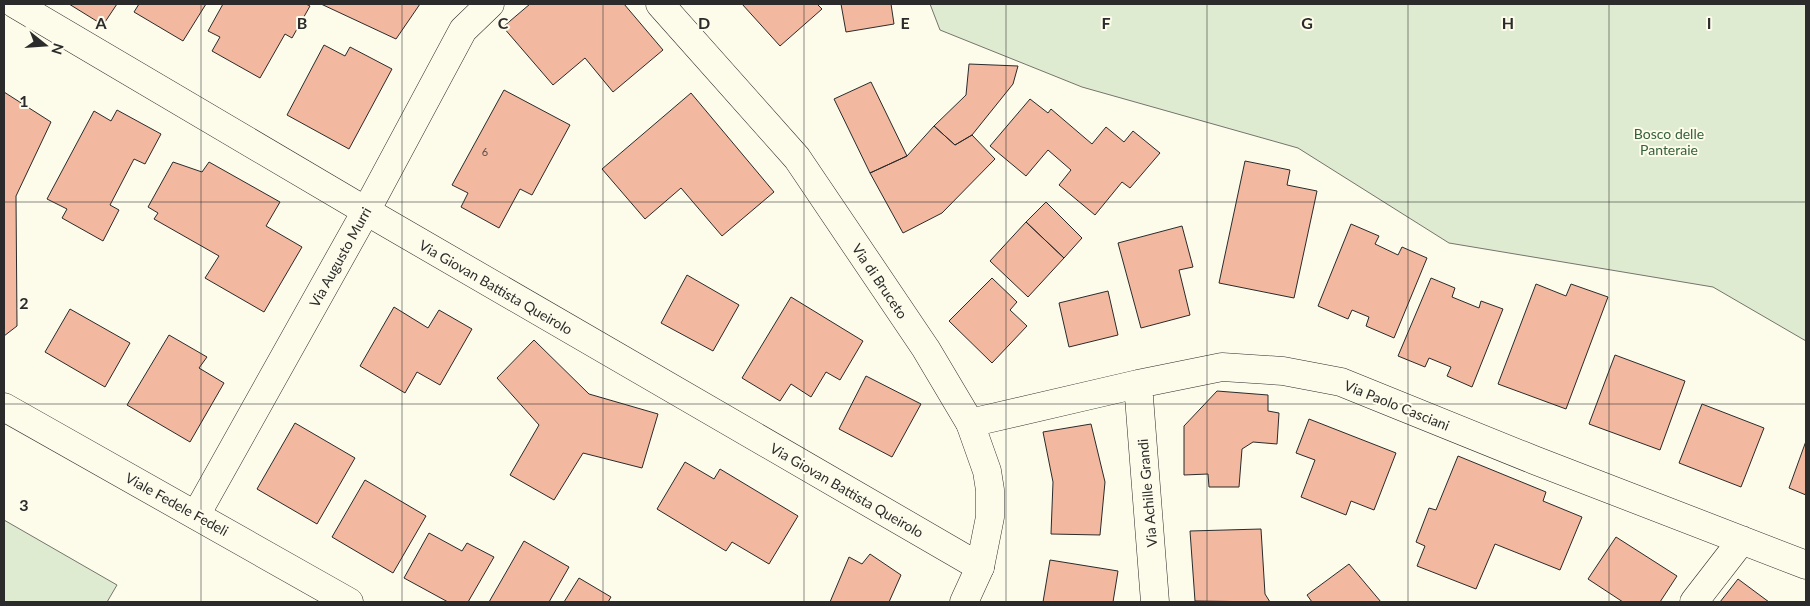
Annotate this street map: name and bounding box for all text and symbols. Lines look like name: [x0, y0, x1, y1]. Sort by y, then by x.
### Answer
text: A: [94, 13, 107, 32]
text: B: [297, 13, 307, 32]
text: C: [498, 13, 509, 32]
text: D: [698, 13, 710, 32]
text: E: [900, 13, 910, 32]
text: F: [1101, 13, 1111, 32]
text: G: [1301, 13, 1313, 32]
text: H: [1502, 13, 1514, 32]
text: I: [1707, 13, 1711, 32]
north arrow: [20, 20, 70, 70]
text: N: [48, 41, 68, 57]
text: 1: [19, 91, 29, 110]
park label: Bosco delle Panteraie: [1634, 125, 1704, 158]
house number: 6: [482, 145, 488, 158]
street label: Via Augusto Murri: [305, 204, 375, 310]
street label: Via Giovan Battista Queirolo: [416, 236, 576, 338]
street label: Via di Bruceto: [849, 240, 911, 322]
text: 2: [19, 293, 29, 312]
street label: Via Paolo Casciani: [1342, 376, 1452, 434]
street label: Via Achille Grandi: [1134, 438, 1160, 548]
street label: Via Giovan Battista Queirolo: [767, 439, 927, 541]
street label: Viale Fedele Fedeli: [123, 469, 231, 539]
text: 3: [19, 495, 29, 514]

